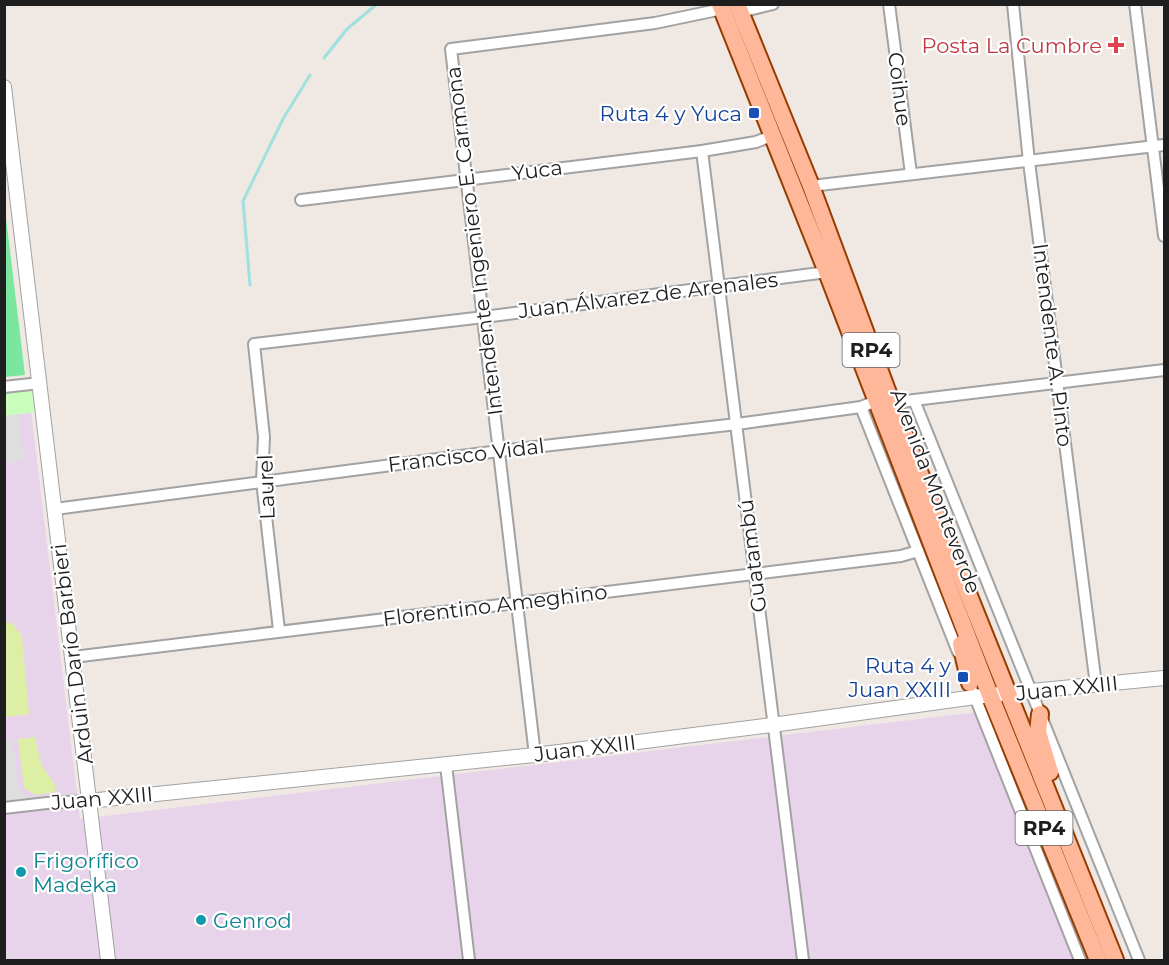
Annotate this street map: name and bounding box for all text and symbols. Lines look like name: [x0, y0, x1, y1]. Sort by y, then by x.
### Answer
place label: Posta La Cumbre: [922, 33, 1102, 58]
marker: Posta La Cumbre: [1107, 36, 1125, 54]
street label: Coihue: [883, 51, 917, 127]
street label: Intendente Ingeniero E. Carmona: [440, 65, 508, 417]
place label: Ruta 4 y Yuca: [600, 101, 742, 126]
marker: Ruta 4 y Yuca: [747, 106, 761, 120]
street label: Yuca: [510, 154, 564, 186]
street label: Intendente A. Pinto: [1028, 242, 1078, 448]
street label: Juan Álvarez de Arenales: [516, 267, 779, 323]
road number: RP4: [842, 333, 900, 367]
street label: Avenida Monteverde: [885, 385, 987, 597]
street label: Francisco Vidal: [386, 433, 546, 477]
street label: Laurel: [252, 454, 280, 520]
street label: Guatambú: [733, 498, 771, 614]
street label: Arduin Darío Barbieri: [46, 542, 98, 766]
street label: Florentino Ameghino: [381, 579, 609, 631]
place label: Ruta 4 y Juan XXIII: [848, 653, 952, 702]
marker: Ruta 4 y Juan XXIII: [956, 670, 970, 684]
street label: Juan XXIII: [1014, 670, 1119, 706]
street label: Juan XXIII: [532, 729, 637, 767]
street label: Juan XXIII: [49, 781, 154, 815]
road number: RP4: [1016, 811, 1072, 845]
place label: Frigorífico Madeka: [33, 848, 139, 897]
marker: Frigorífico Madeka: [14, 865, 28, 879]
place label: Genrod: [213, 908, 292, 933]
marker: Genrod: [194, 913, 208, 927]

